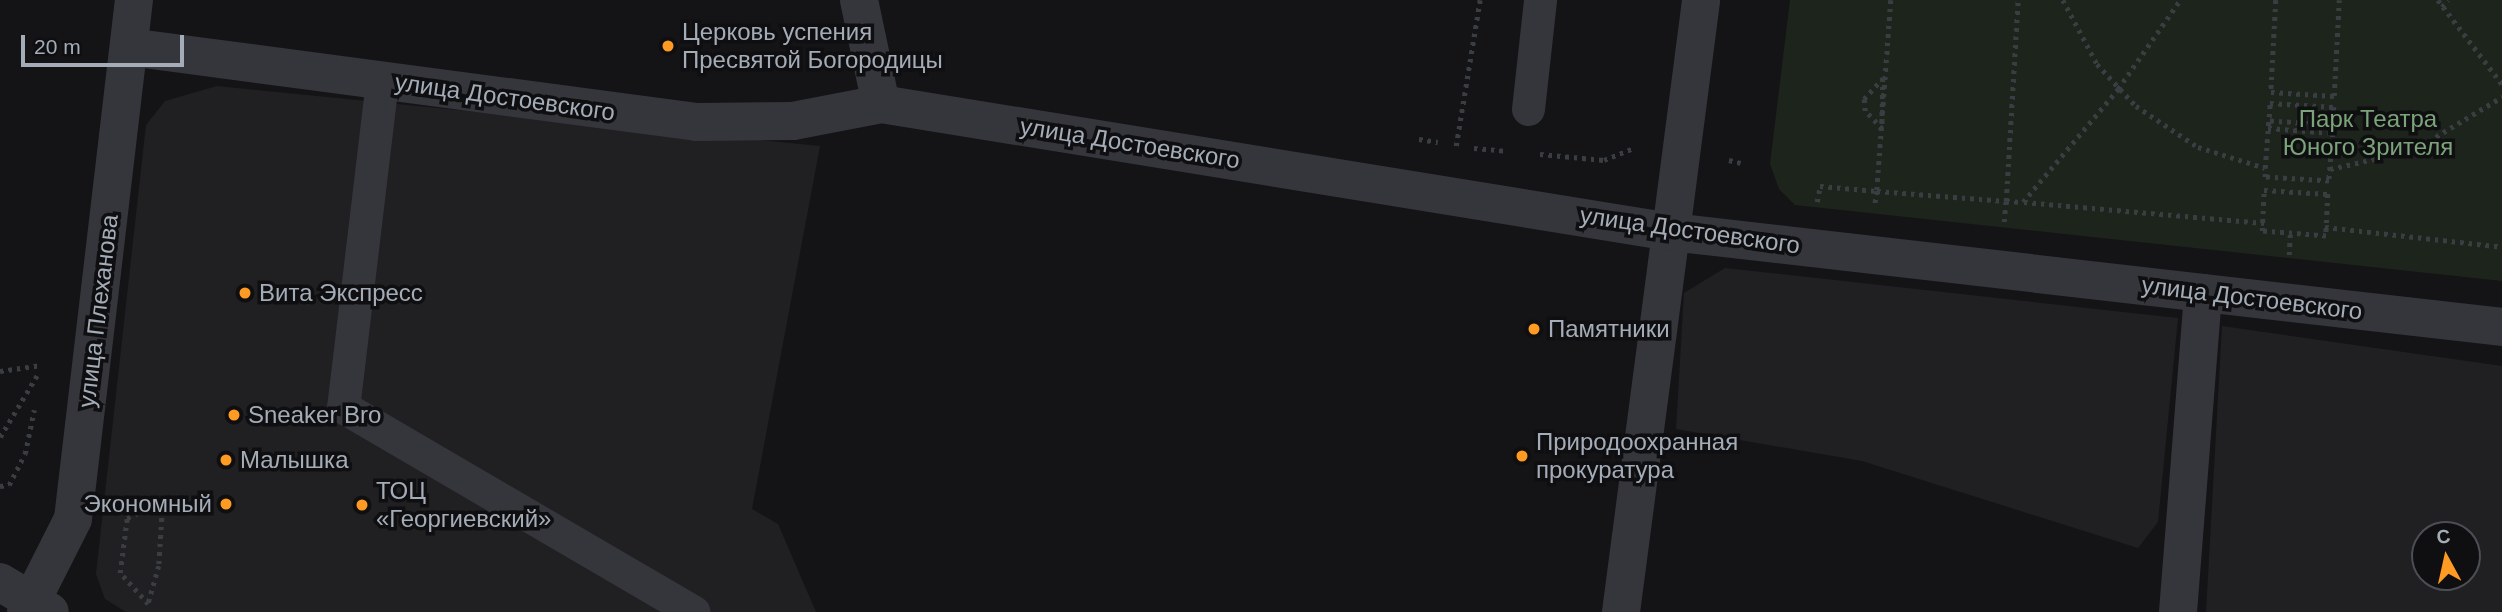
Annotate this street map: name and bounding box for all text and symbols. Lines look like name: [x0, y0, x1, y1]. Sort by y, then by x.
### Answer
place label: Церковь успения Пресвятой Богородицы: [682, 18, 943, 74]
scale bar: [24, 21, 187, 65]
text: 20 m: [34, 35, 81, 58]
marker: Церковь успения Пресвятой Богородицы: [660, 38, 676, 54]
street label: улица Достоевского: [393, 67, 617, 127]
park label: Парк Театра Юного Зрителя: [2283, 105, 2453, 161]
street label: улица Достоевского: [1018, 111, 1242, 175]
street label: улица Достоевского: [1578, 200, 1802, 260]
street label: улица Плеханова: [72, 213, 124, 409]
street label: улица Достоевского: [2140, 270, 2364, 326]
place label: Вита Экспресс: [259, 279, 423, 307]
marker: Вита Экспресс: [237, 285, 253, 301]
place label: Памятники: [1548, 315, 1670, 343]
marker: Памятники: [1526, 321, 1542, 337]
place label: Sneaker Bro: [248, 401, 381, 429]
marker: Sneaker Bro: [226, 407, 242, 423]
place label: Природоохранная прокуратура: [1536, 428, 1738, 484]
place label: Малышка: [240, 446, 348, 474]
marker: Природоохранная прокуратура: [1514, 448, 1530, 464]
marker: Малышка: [218, 452, 234, 468]
place label: ТОЦ «Георгиевский»: [376, 477, 551, 533]
place label: Экономный: [84, 490, 212, 518]
marker: Экономный: [218, 496, 234, 512]
marker: ТОЦ «Георгиевский»: [354, 497, 370, 513]
north arrow: [2411, 521, 2481, 591]
text: С: [2435, 525, 2452, 548]

